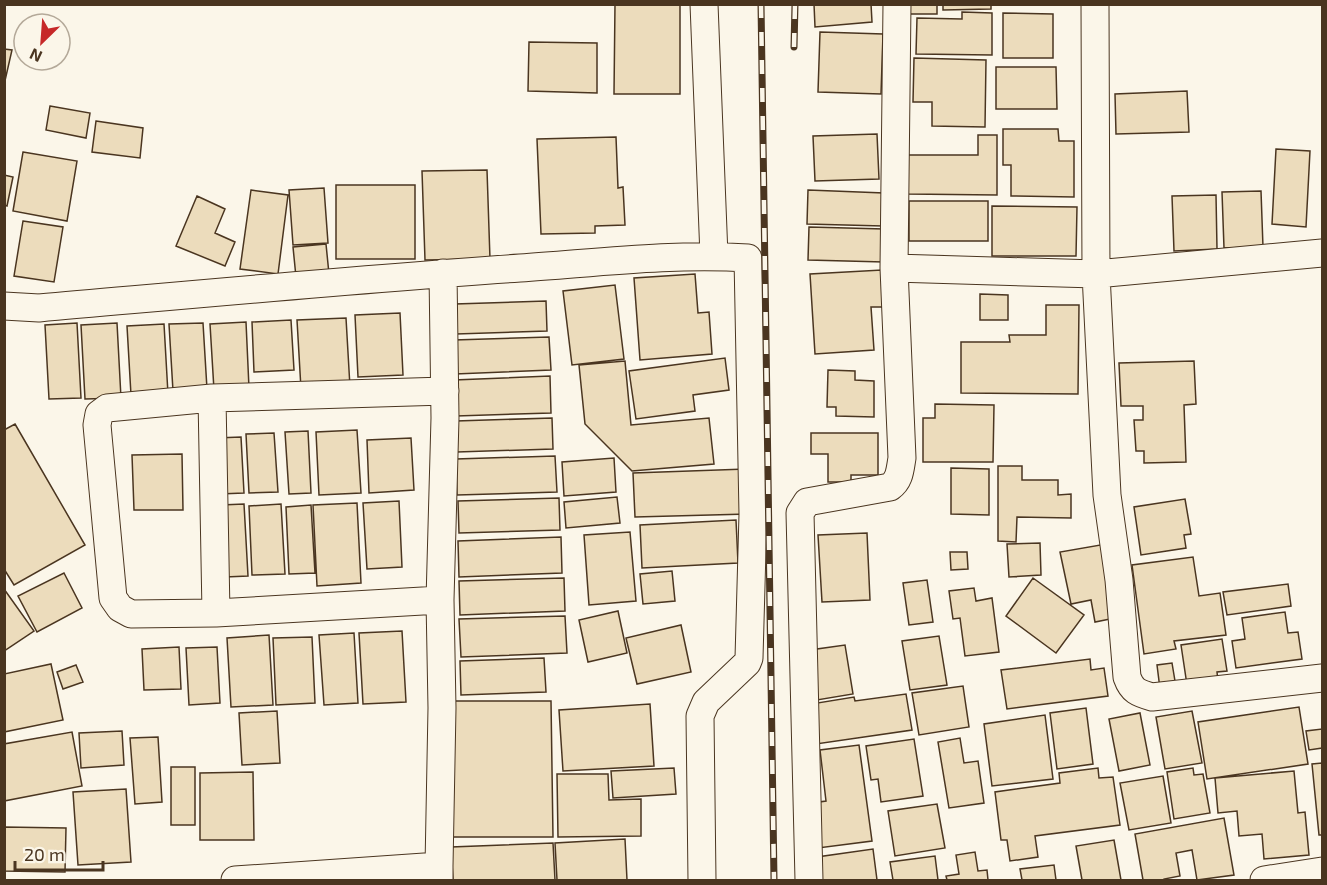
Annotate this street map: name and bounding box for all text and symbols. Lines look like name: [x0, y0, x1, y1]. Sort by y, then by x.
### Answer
north arrow: [12, 12, 72, 72]
text: N: [26, 45, 45, 67]
scale bar: [15, 834, 104, 872]
text: 20 m: [24, 843, 65, 865]

